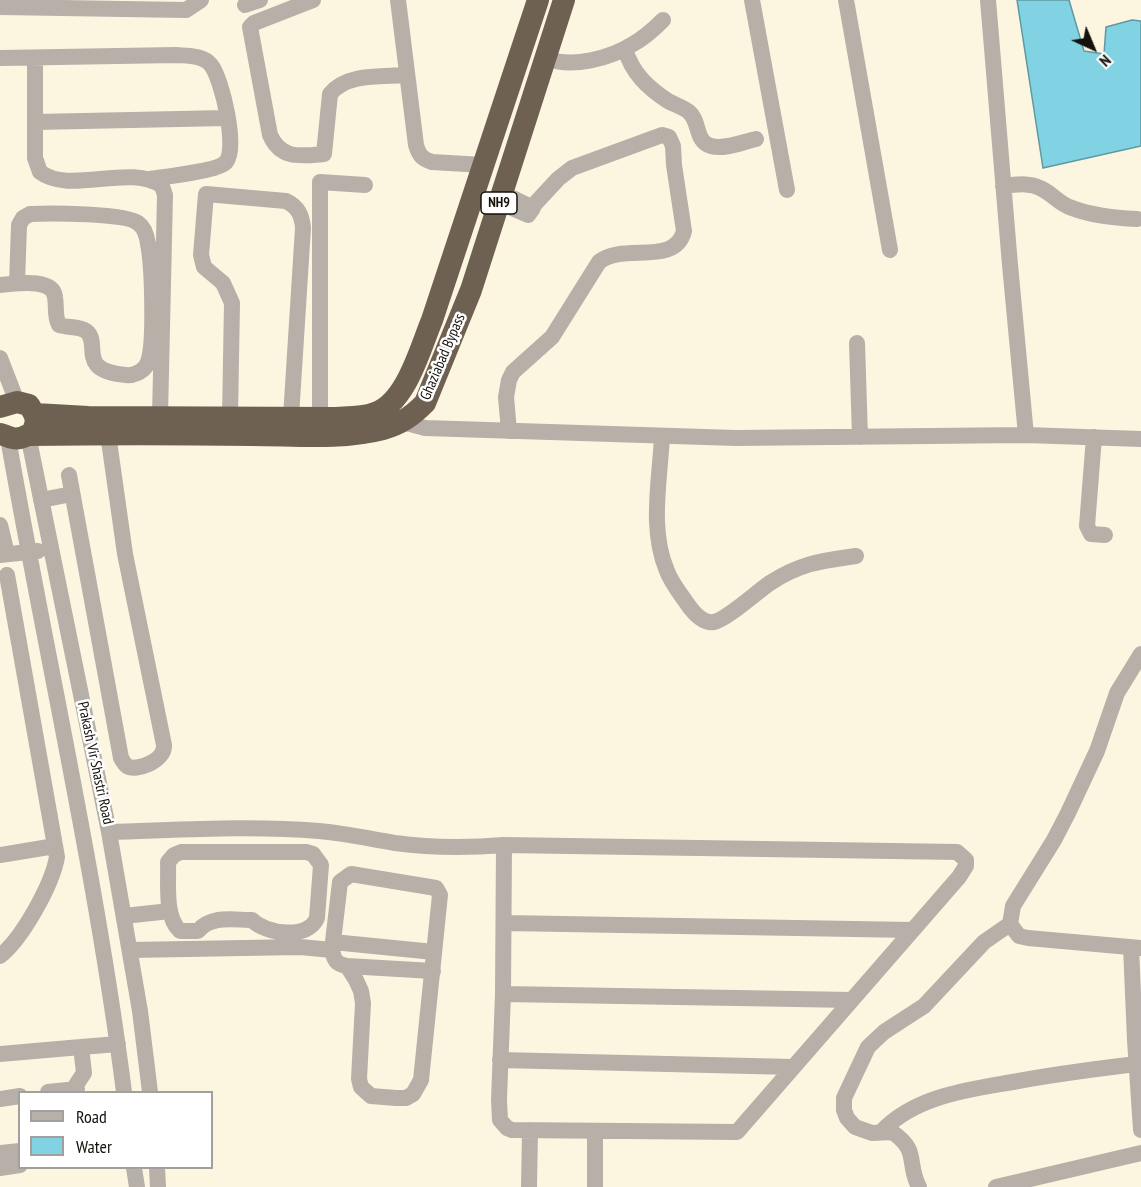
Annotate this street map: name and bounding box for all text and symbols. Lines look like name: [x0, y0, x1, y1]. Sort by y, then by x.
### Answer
north arrow: [1063, 18, 1123, 78]
text: N: [1095, 51, 1116, 71]
road number: NH9: [481, 192, 517, 214]
street label: Ghaziabad Bypass: [417, 311, 469, 403]
street label: Prakash Vir Shastri Road: [73, 700, 117, 826]
legend: [18, 1091, 213, 1169]
text: Road: [76, 1105, 107, 1128]
text: Water: [76, 1135, 112, 1158]

